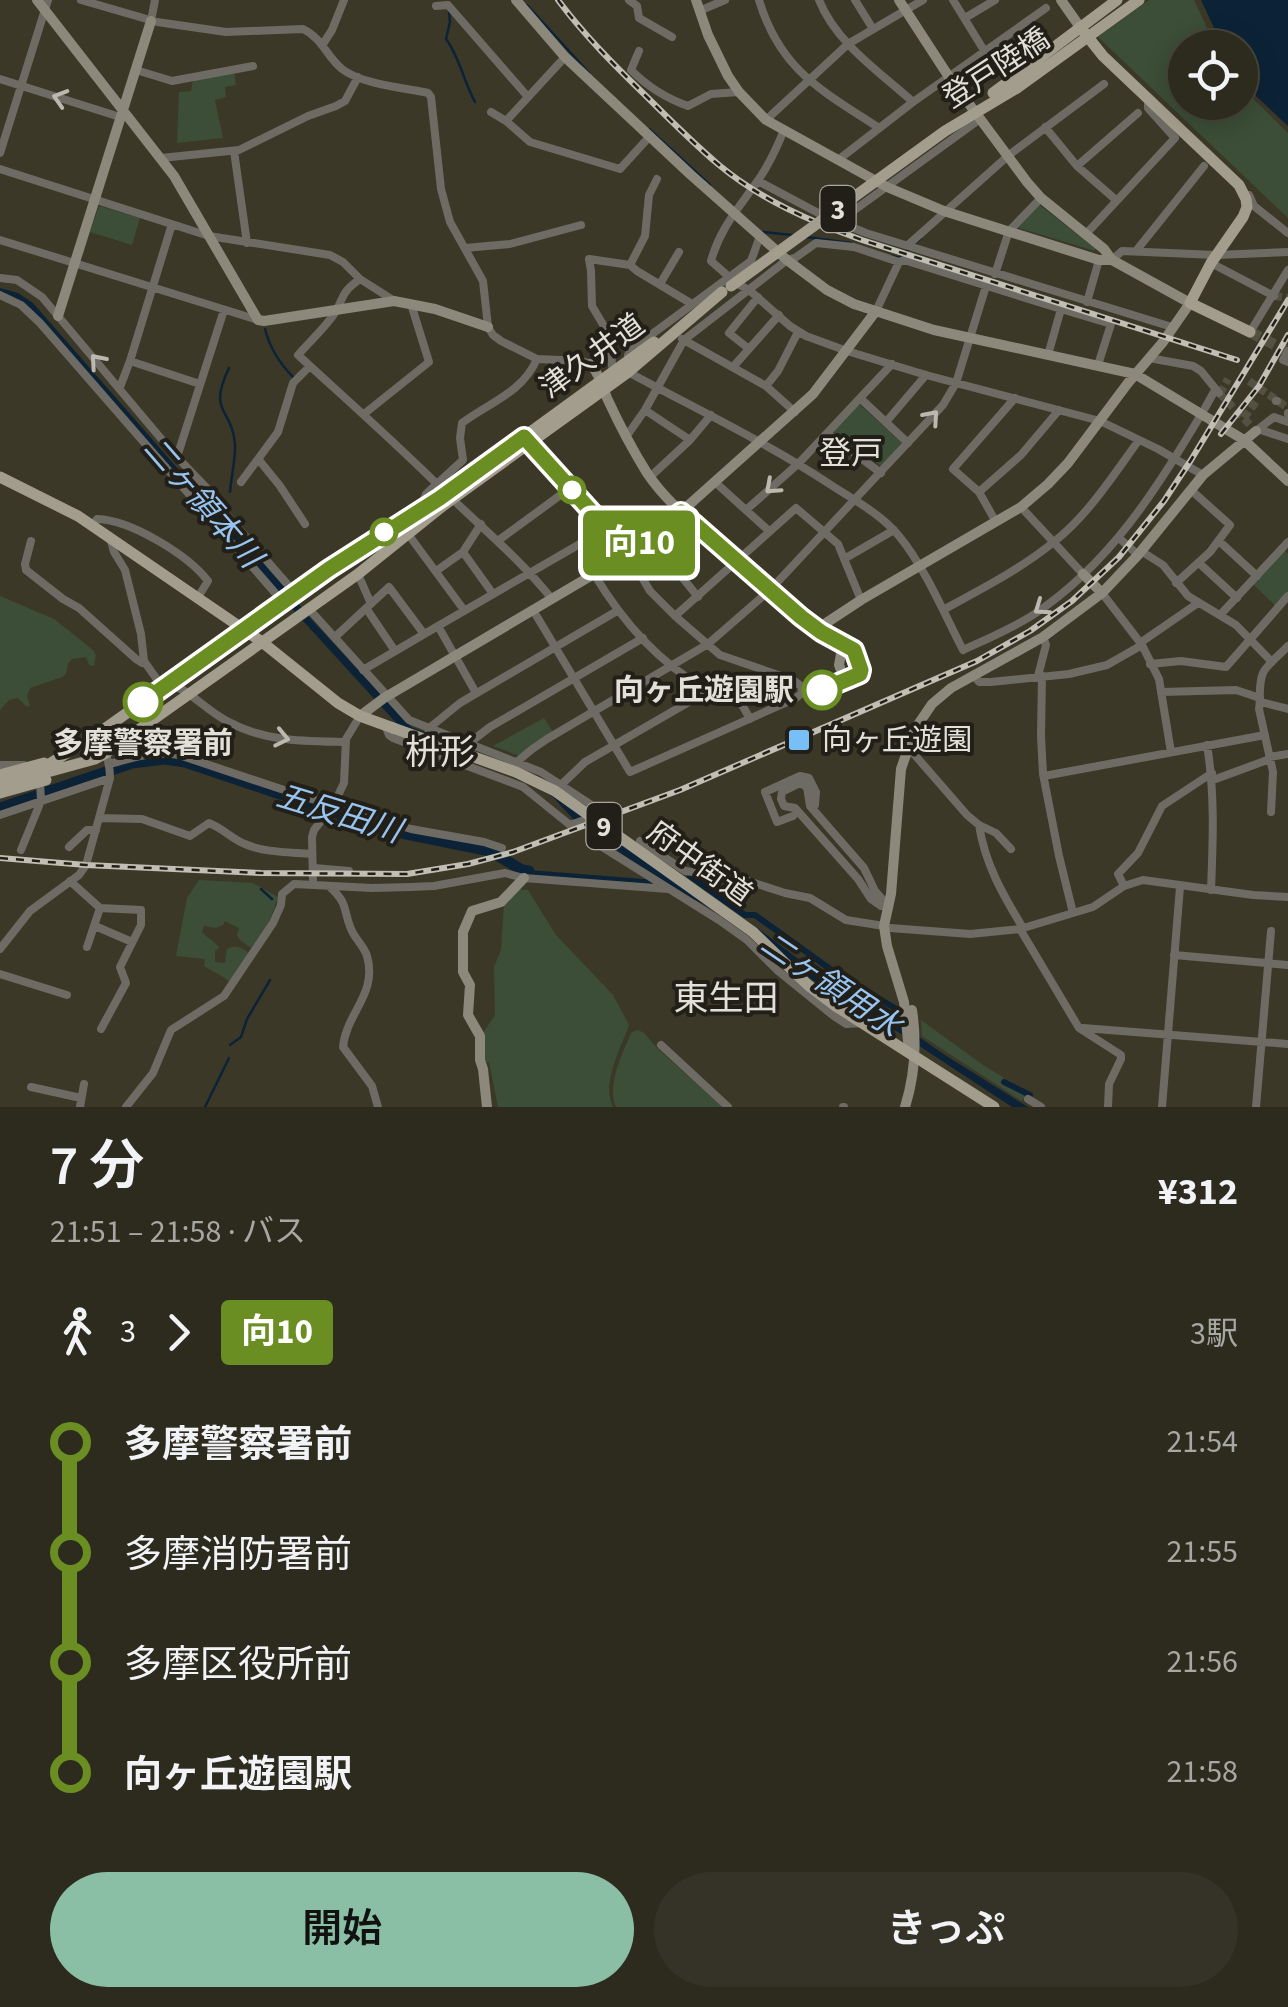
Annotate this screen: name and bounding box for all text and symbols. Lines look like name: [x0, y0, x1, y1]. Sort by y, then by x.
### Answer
street label: 登戸陸橋: [934, 18, 1058, 119]
map controls: [1168, 30, 1258, 120]
button: locate: [1168, 30, 1258, 120]
one-way arrow: [52, 89, 69, 110]
road number: 3: [820, 186, 856, 232]
street label: 津久井道: [531, 304, 653, 409]
one-way arrow: [90, 354, 108, 373]
one-way arrow: [920, 411, 938, 429]
water label: 二ヶ領本川: [132, 427, 274, 580]
district label: 登戸: [819, 431, 883, 477]
one-way arrow: [765, 475, 784, 493]
unlabelled marker: [559, 477, 585, 503]
line badge: 向10: [582, 510, 696, 576]
text: 向10: [603, 518, 675, 568]
unlabelled marker: [371, 519, 397, 545]
one-way arrow: [1033, 596, 1052, 614]
place label: 向ヶ丘遊園駅: [614, 669, 794, 712]
marker: 向ヶ丘遊園駅: [803, 671, 841, 709]
marker: 多摩警察署前: [124, 683, 162, 721]
place label: 向ヶ丘遊園: [822, 719, 972, 762]
place label: 多摩警察署前: [53, 722, 233, 765]
one-way arrow: [273, 727, 290, 748]
marker: 向ヶ丘遊園: [786, 727, 812, 753]
district label: 枡形: [405, 728, 475, 778]
water label: 五反田川: [271, 773, 409, 856]
road number: 9: [586, 803, 622, 849]
street label: 府中街道: [639, 811, 761, 916]
water label: 二ヶ領用水: [751, 921, 912, 1050]
district label: 東生田: [673, 974, 779, 1024]
text: 7 分: [50, 1128, 144, 1206]
text: ¥312: [1158, 1165, 1238, 1219]
text: 21:51 – 21:58 · バス: [50, 1209, 306, 1255]
icon: walk: [50, 1305, 105, 1360]
icon: forward: [151, 1305, 206, 1360]
text: 向10: [241, 1307, 313, 1357]
text: 3: [120, 1309, 136, 1355]
text: 3駅: [1190, 1311, 1238, 1357]
text: 多摩警察署前: [124, 1418, 352, 1472]
text: 21:54: [1166, 1419, 1238, 1465]
text: 多摩消防署前: [124, 1528, 352, 1582]
text: 21:55: [1166, 1529, 1238, 1575]
text: 多摩区役所前: [124, 1638, 352, 1692]
text: 21:56: [1166, 1639, 1238, 1685]
text: 向ヶ丘遊園駅: [124, 1748, 352, 1802]
text: 21:58: [1166, 1749, 1238, 1795]
button: 開始: [50, 1872, 634, 1987]
button: きっぷ: [654, 1872, 1238, 1987]

